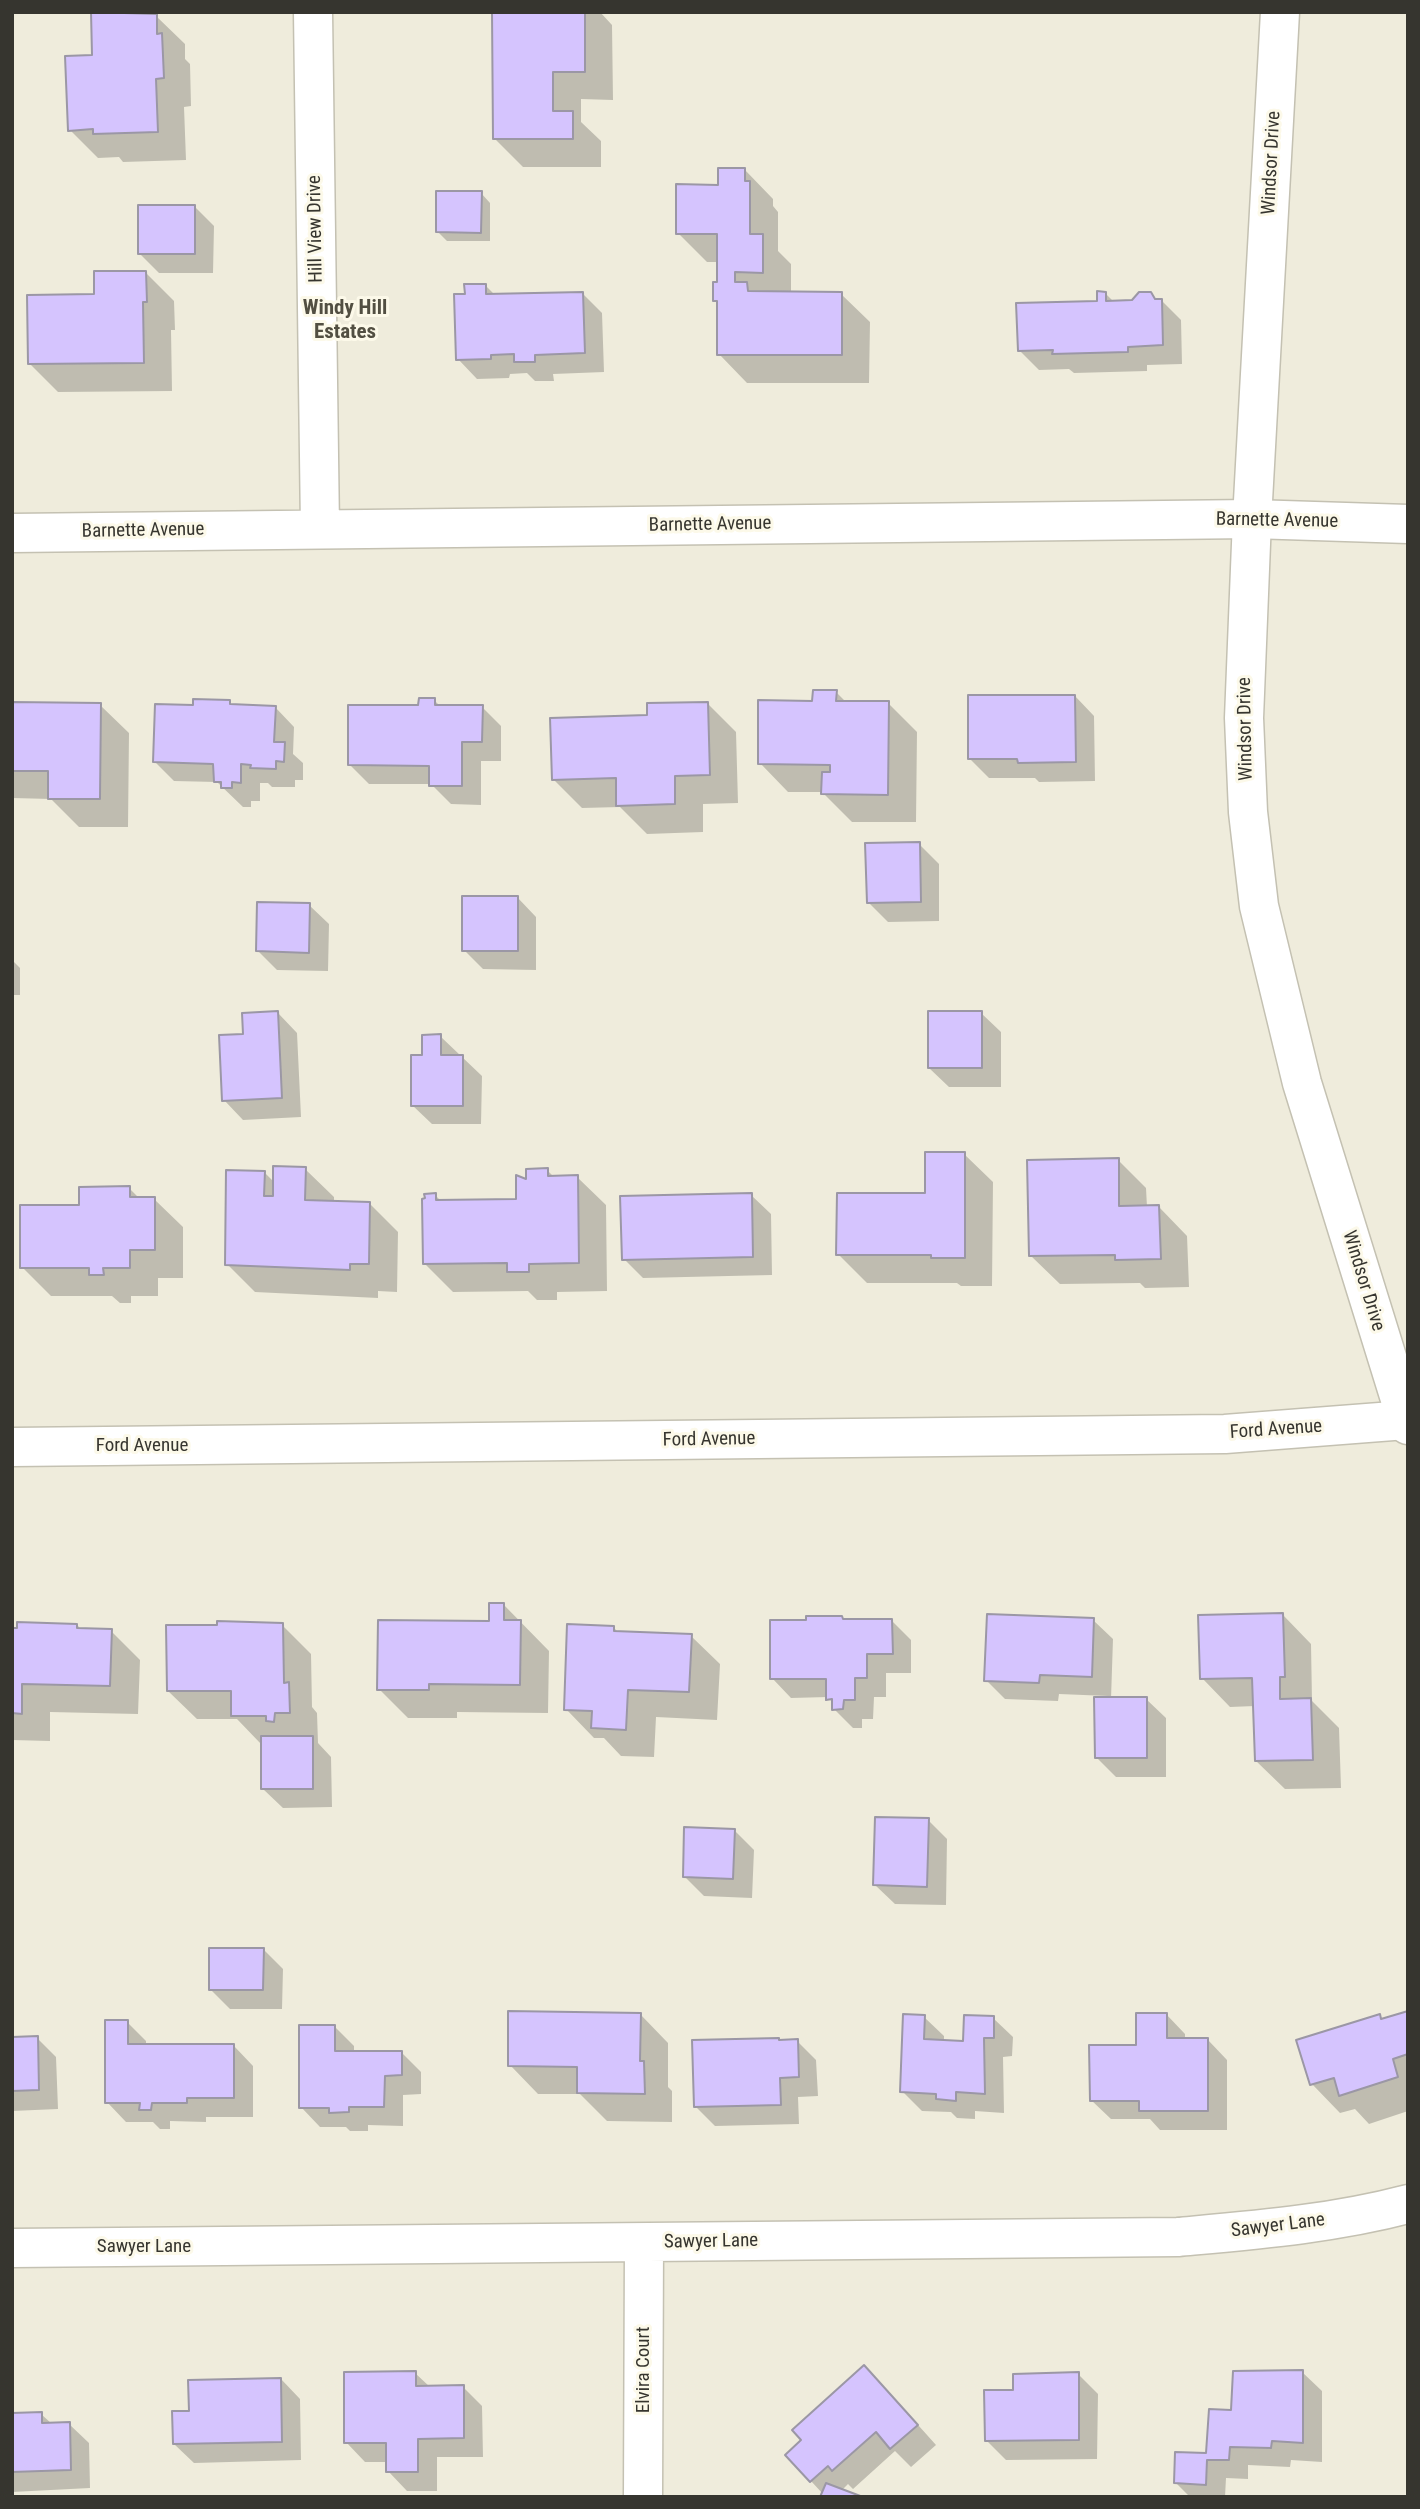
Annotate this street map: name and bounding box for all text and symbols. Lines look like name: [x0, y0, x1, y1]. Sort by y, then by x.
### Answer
street label: Windsor Drive: [1258, 111, 1286, 215]
street label: Hill View Drive: [304, 175, 328, 283]
district label: Windy Hill Estates: [303, 296, 387, 346]
street label: Barnette Avenue: [1216, 509, 1338, 533]
street label: Barnette Avenue: [649, 513, 771, 537]
street label: Barnette Avenue: [82, 519, 204, 543]
street label: Windsor Drive: [1234, 677, 1258, 781]
street label: Windsor Drive: [1337, 1228, 1389, 1334]
street label: Ford Avenue: [1229, 1415, 1323, 1445]
street label: Ford Avenue: [663, 1428, 755, 1452]
street label: Ford Avenue: [96, 1435, 188, 1457]
street label: Sawyer Lane: [1230, 2209, 1326, 2243]
street label: Sawyer Lane: [664, 2230, 758, 2254]
street label: Sawyer Lane: [97, 2236, 191, 2258]
street label: Elvira Court: [633, 2327, 655, 2413]

